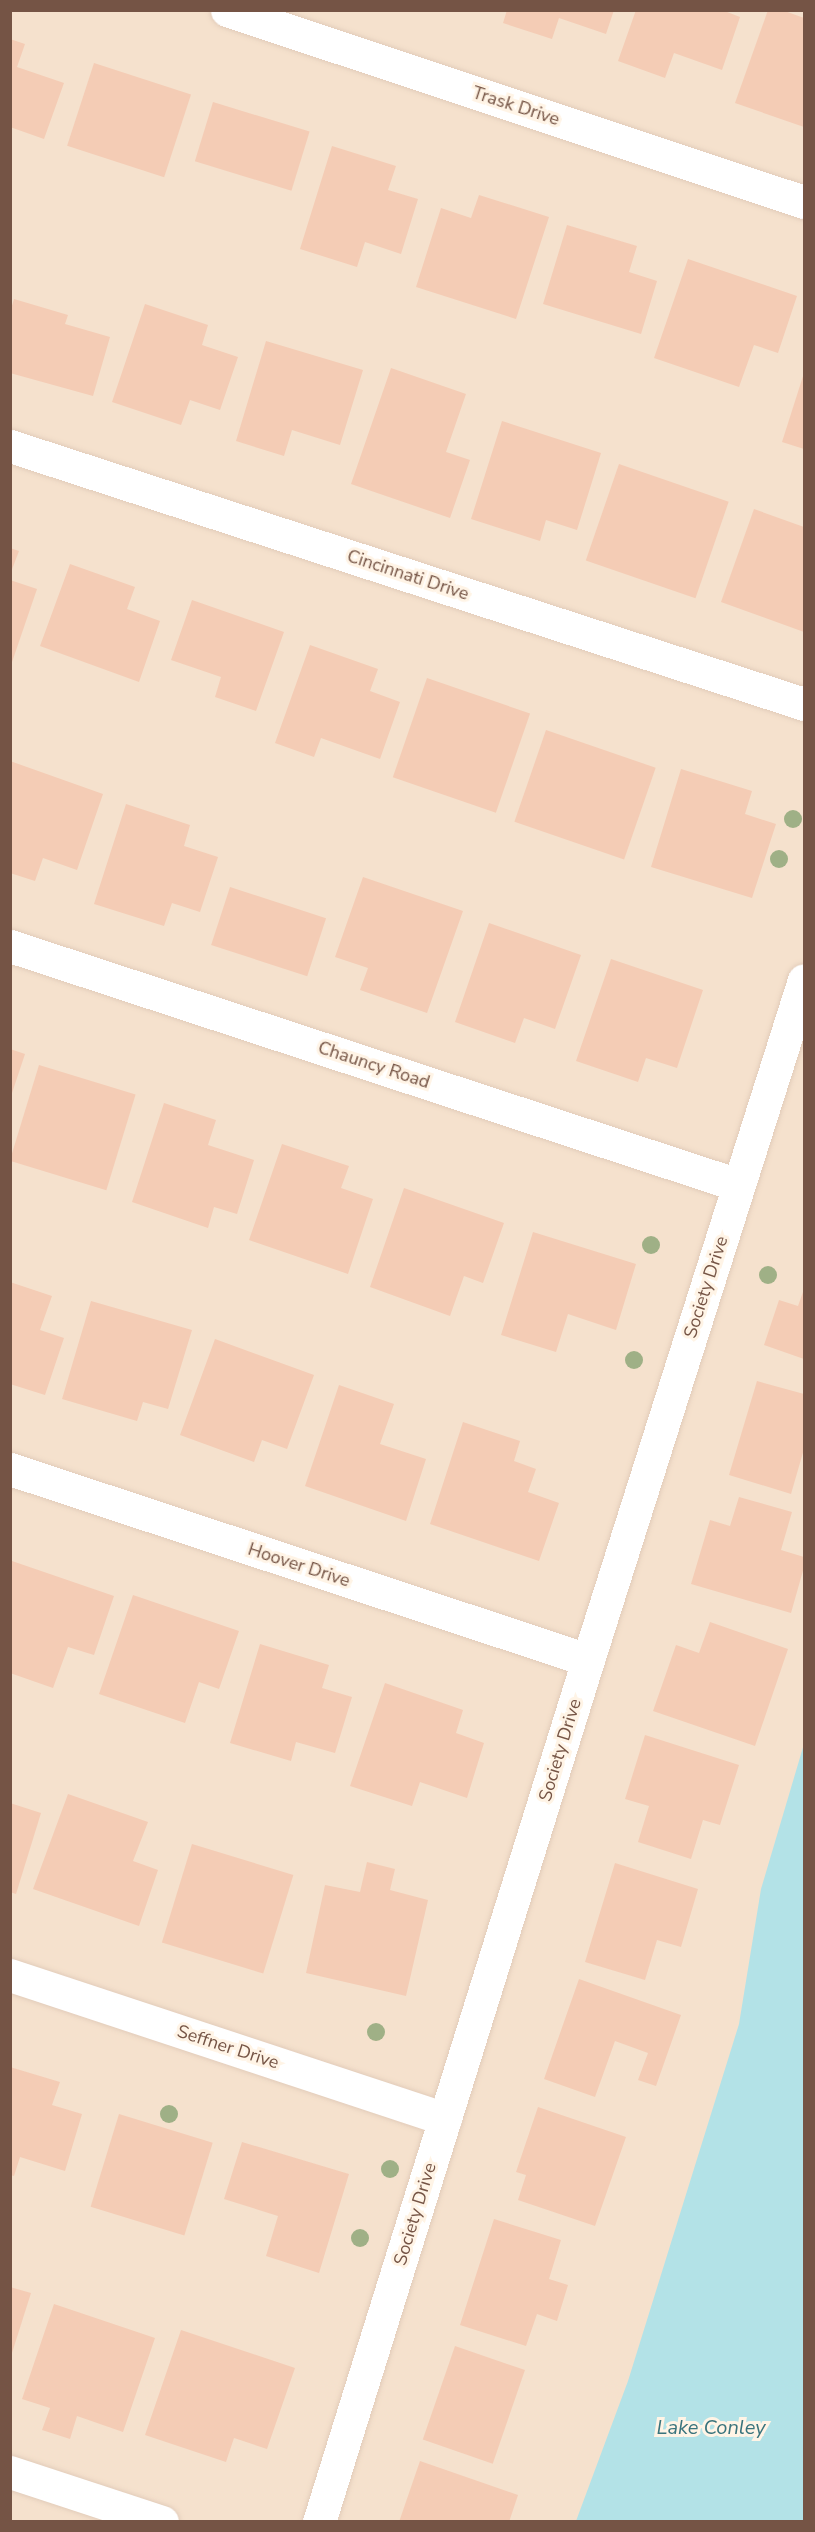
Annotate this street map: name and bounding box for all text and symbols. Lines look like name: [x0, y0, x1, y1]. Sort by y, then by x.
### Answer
street label: Trask Drive: [470, 82, 562, 130]
street label: Cincinnati Drive: [344, 545, 472, 605]
street label: Chauncy Road: [315, 1037, 433, 1093]
street label: Society Drive: [679, 1233, 733, 1341]
street label: Hoover Drive: [245, 1538, 353, 1592]
street label: Society Drive: [534, 1696, 586, 1804]
street label: Seffner Drive: [174, 2020, 282, 2074]
street label: Society Drive: [389, 2160, 441, 2268]
water label: Lake Conley: [657, 2415, 765, 2439]

